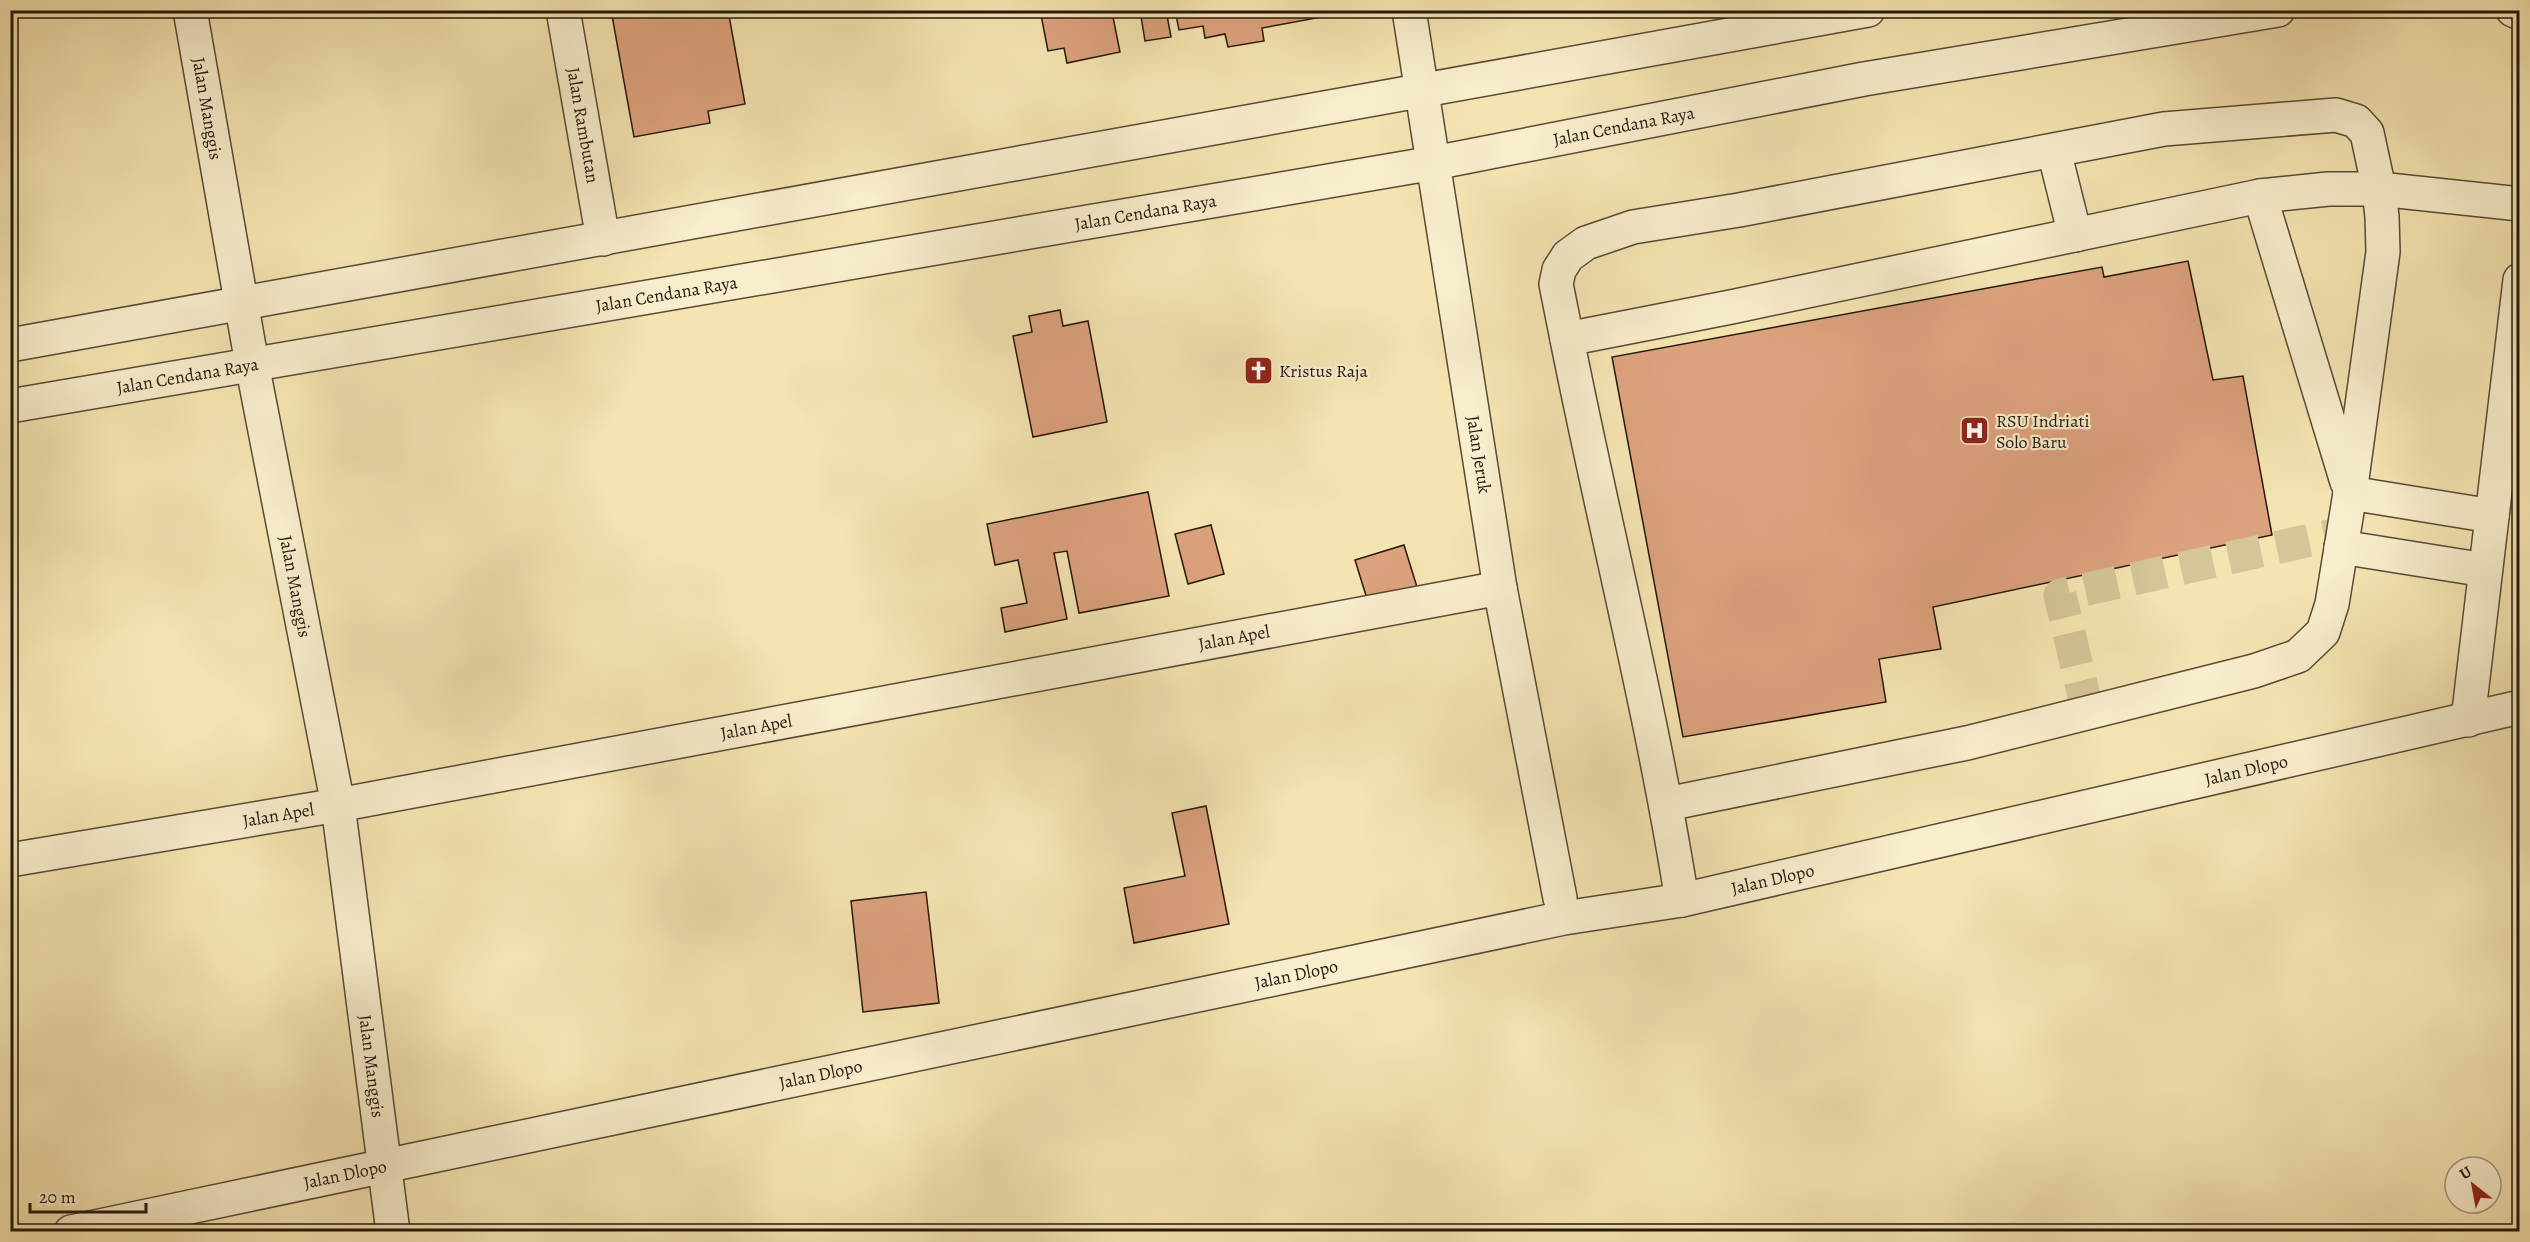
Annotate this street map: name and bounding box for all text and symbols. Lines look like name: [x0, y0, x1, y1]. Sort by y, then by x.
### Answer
street label: Jalan Manggis: [186, 55, 228, 162]
street label: Jalan Rambutan: [561, 65, 605, 185]
street label: Jalan Cendana Raya: [1551, 100, 1697, 151]
street label: Jalan Cendana Raya: [1073, 188, 1219, 236]
street label: Jalan Cendana Raya: [594, 270, 740, 318]
street label: Jalan Cendana Raya: [115, 352, 261, 400]
church icon: Kristus Raja: [1242, 355, 1274, 387]
place label: Kristus Raja: [1279, 359, 1369, 383]
place label: RSU Indriati Solo Baru: [1996, 409, 2090, 454]
street label: Jalan Jeruk: [1461, 414, 1497, 495]
hospital icon: RSU Indriati Solo Baru: [1959, 415, 1991, 447]
street label: Jalan Manggis: [274, 533, 317, 640]
street label: Jalan Apel: [1196, 619, 1272, 656]
street label: Jalan Apel: [719, 708, 794, 745]
street label: Jalan Dlopo: [2202, 749, 2290, 791]
street label: Jalan Apel: [241, 797, 316, 833]
street label: Jalan Dlopo: [1729, 858, 1817, 900]
street label: Jalan Dlopo: [1252, 954, 1340, 995]
street label: Jalan Manggis: [353, 1013, 390, 1119]
street label: Jalan Dlopo: [777, 1054, 864, 1095]
street label: Jalan Dlopo: [301, 1154, 389, 1195]
north arrow: [2443, 1155, 2503, 1215]
text: U: [2456, 1161, 2476, 1185]
scale bar: [30, 1176, 146, 1214]
text: 20 m: [39, 1185, 76, 1209]

